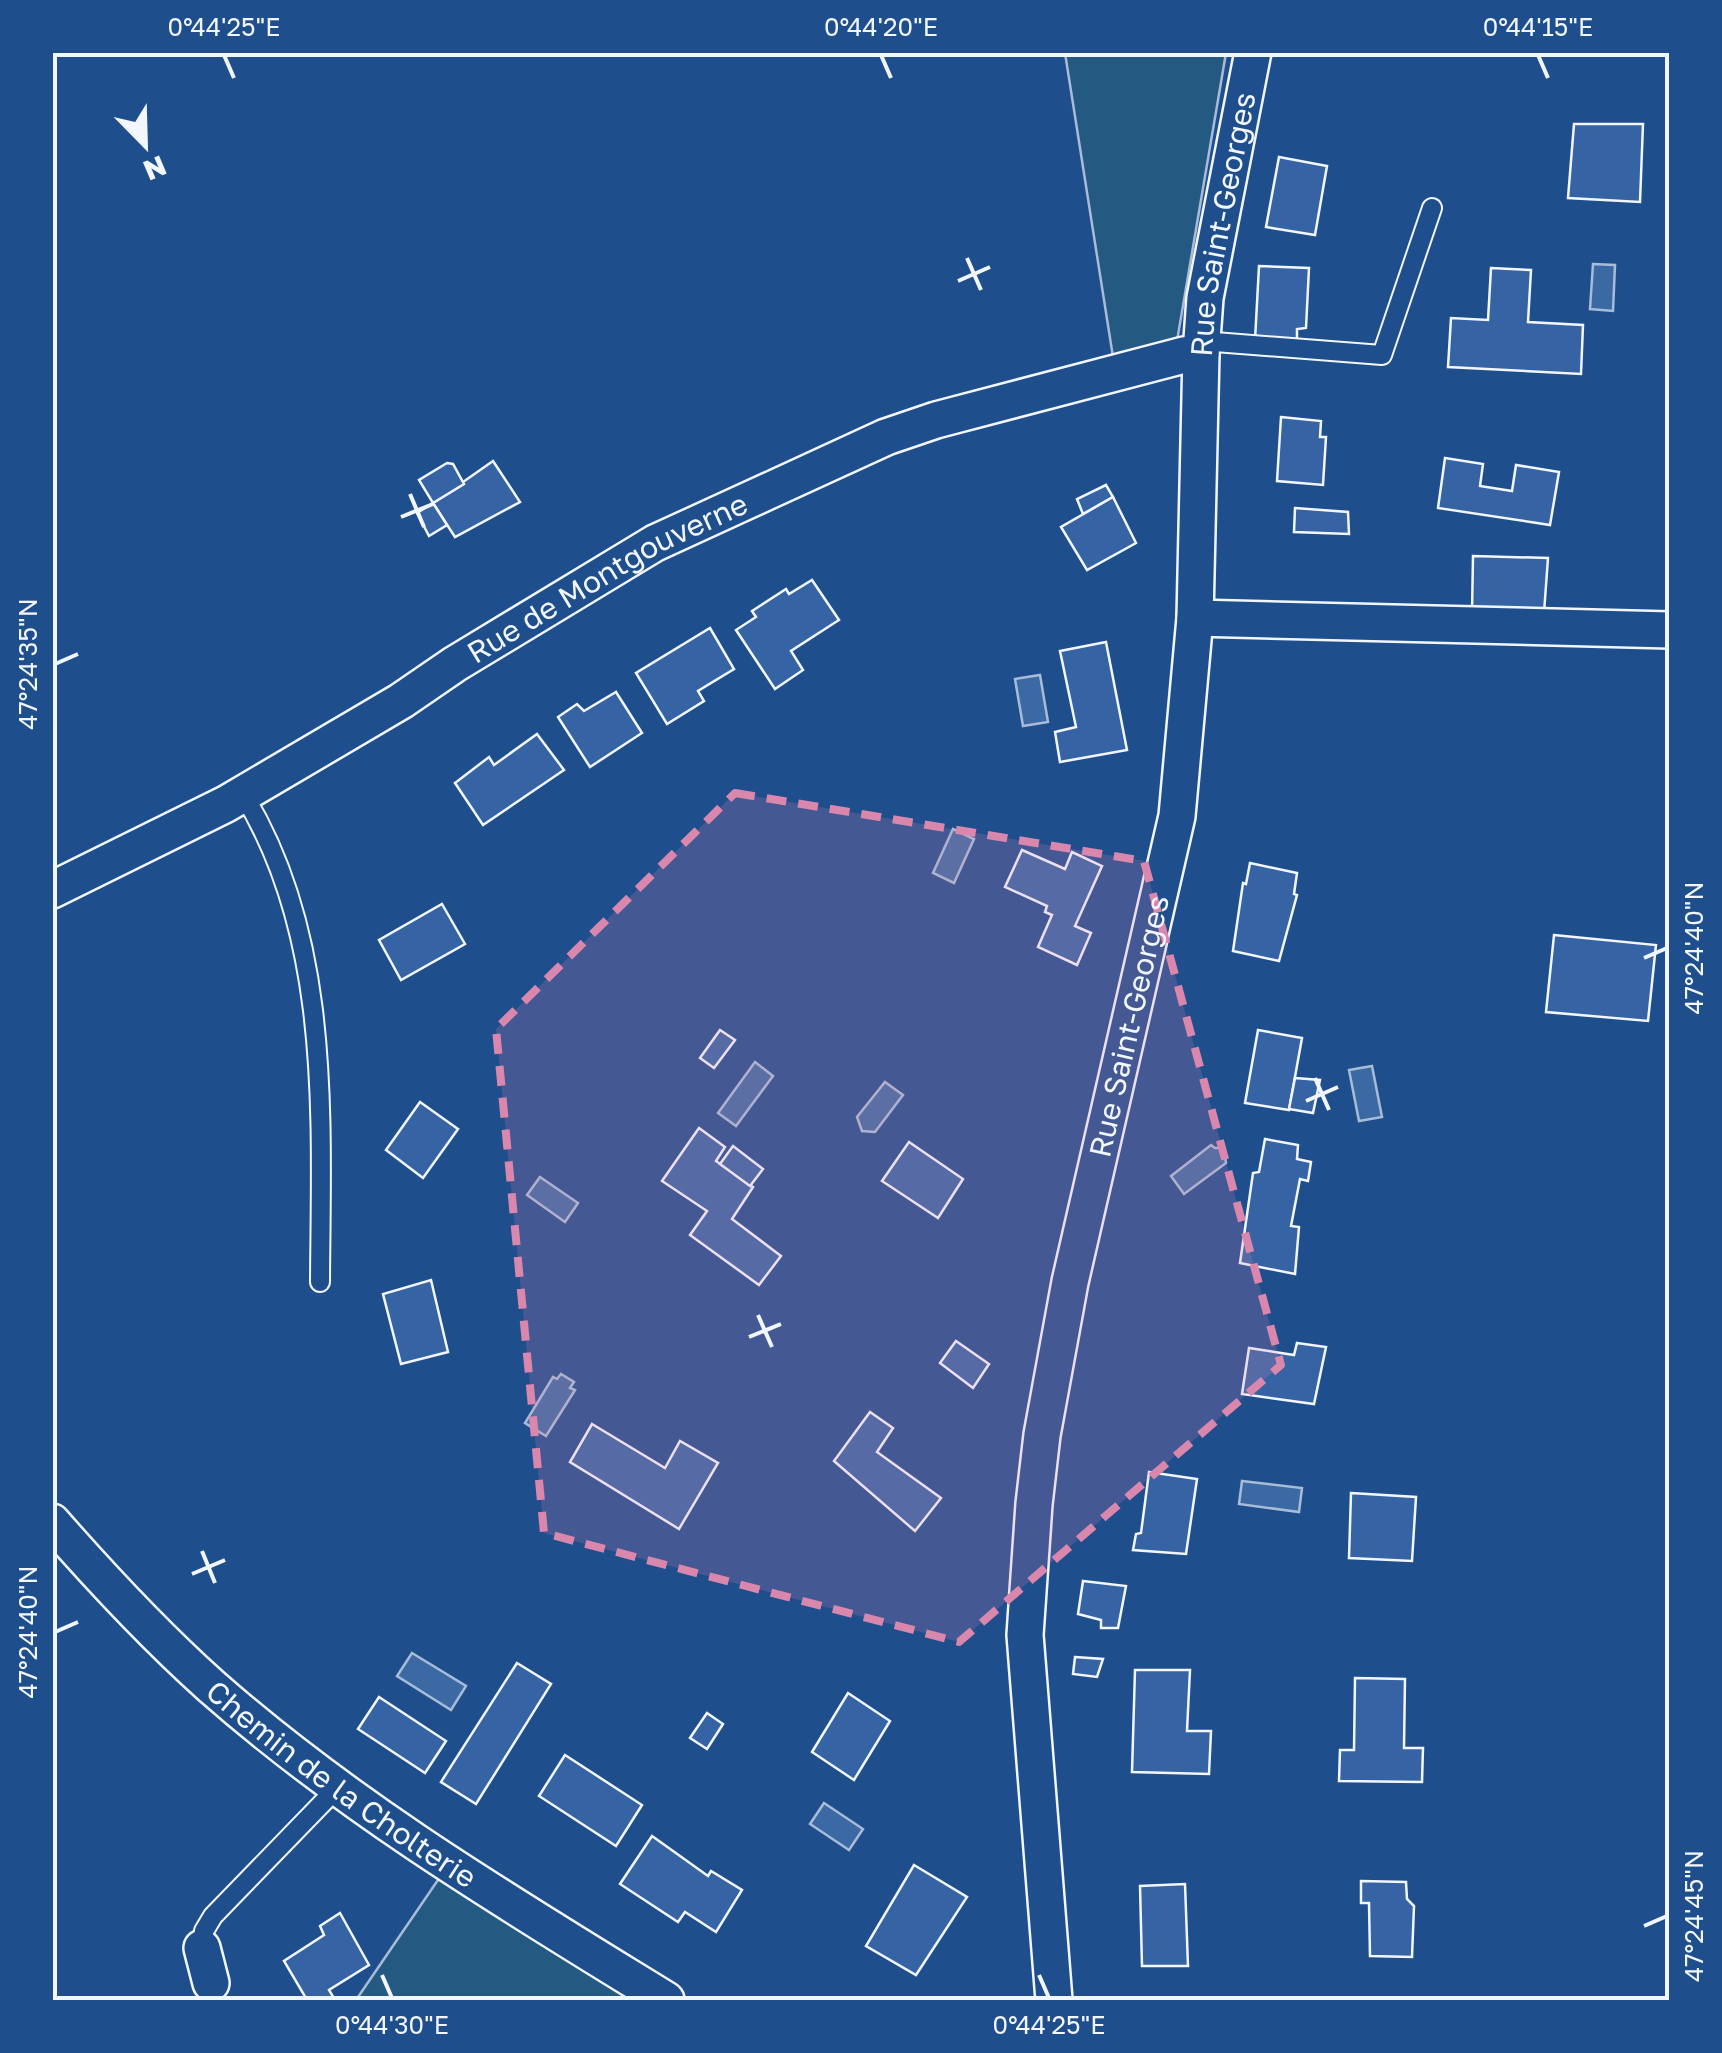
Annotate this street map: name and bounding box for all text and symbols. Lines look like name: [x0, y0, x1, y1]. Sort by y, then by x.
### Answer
text: 0°44'25"E: [167, 11, 281, 42]
text: 0°44'20"E: [824, 11, 938, 42]
text: 0°44'15"E: [1483, 11, 1593, 42]
street label: Rue Saint-Georges: [1183, 89, 1263, 358]
north arrow: [95, 95, 195, 195]
text: N: [139, 149, 171, 188]
street label: Rue de Montgouverne: [461, 485, 753, 670]
text: 47°24'35"N: [12, 598, 43, 730]
text: 47°24'40"N: [1678, 881, 1709, 1015]
street label: Rue Saint-Georges: [1081, 892, 1176, 1161]
text: 47°24'40"N: [12, 1565, 43, 1699]
street label: Chemin de la Cholterie: [199, 1673, 483, 1895]
text: 47°24'45"N: [1678, 1850, 1709, 1982]
text: 0°44'30"E: [335, 2009, 449, 2040]
text: 0°44'25"E: [992, 2009, 1106, 2040]

